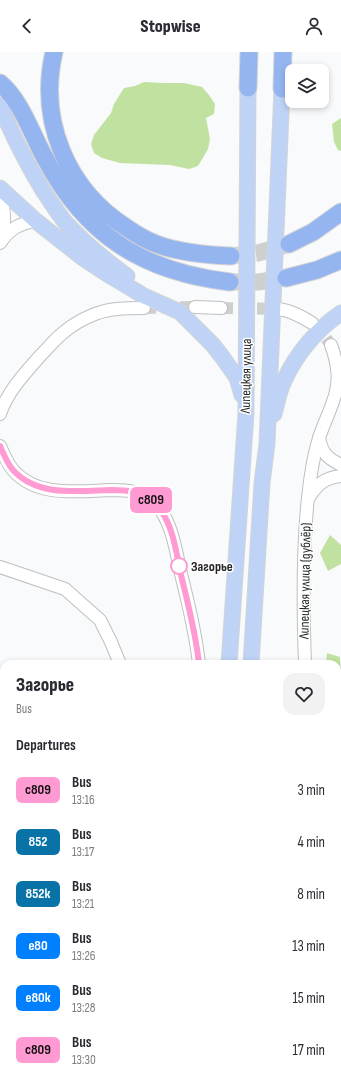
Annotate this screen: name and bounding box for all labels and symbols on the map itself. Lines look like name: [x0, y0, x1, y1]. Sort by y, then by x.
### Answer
street label: Липецкая улица: [237, 338, 255, 415]
line badge: с809: [123, 487, 179, 513]
street label: Липецкая улица (дублёр): [295, 523, 315, 640]
marker: Загорье: [170, 557, 188, 575]
place label: Загорье: [191, 558, 233, 575]

